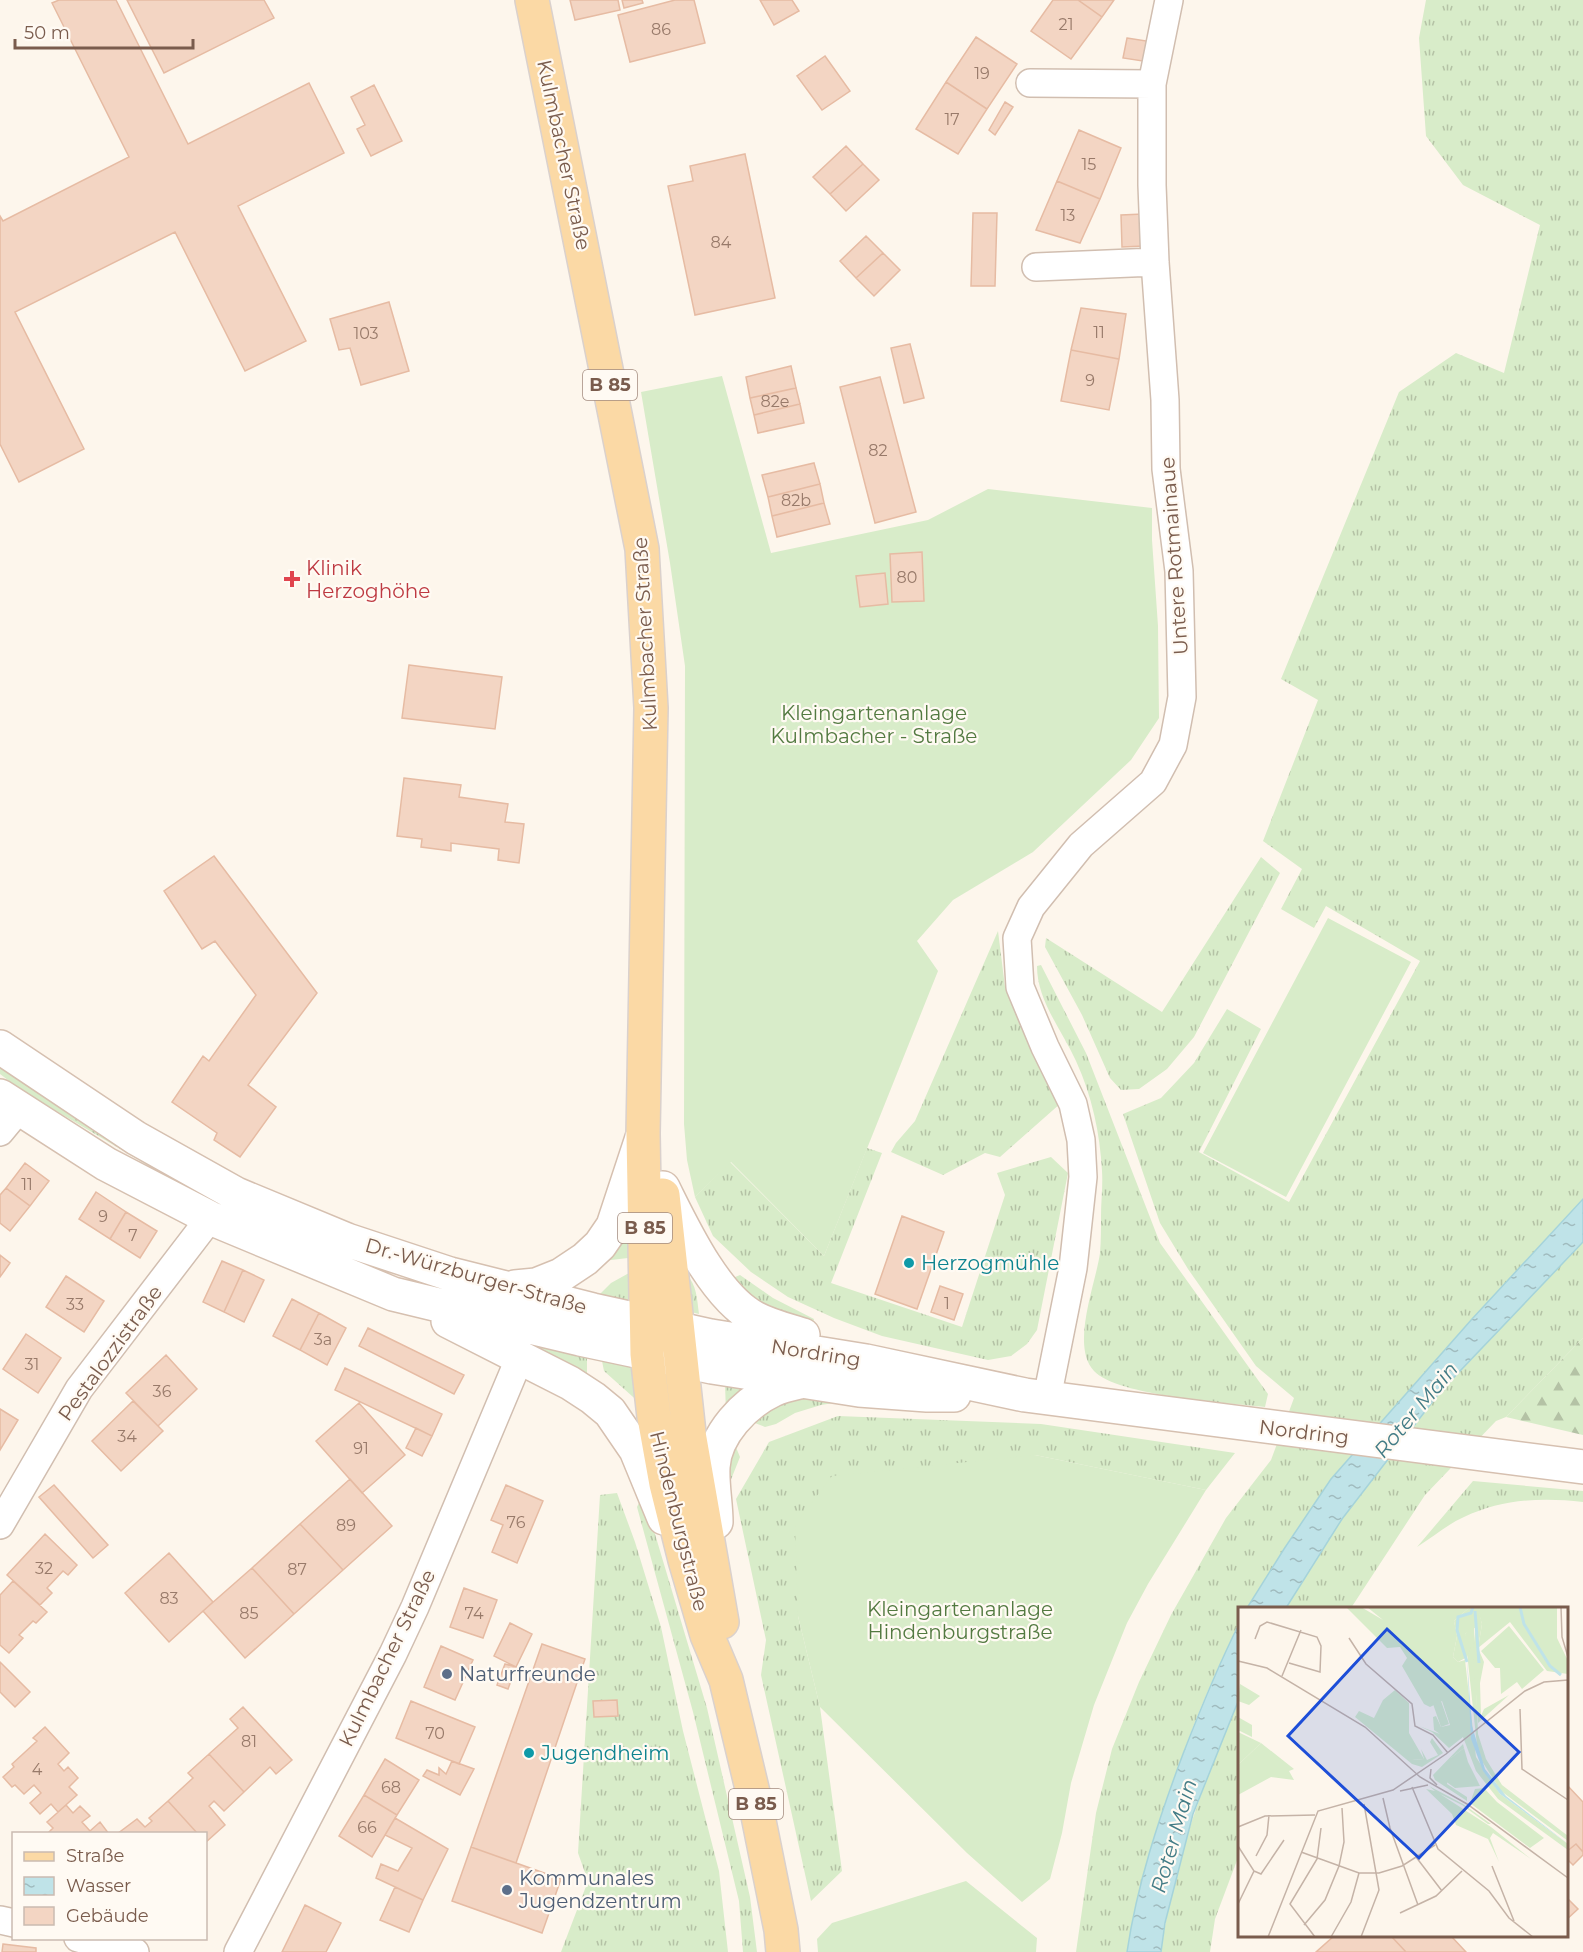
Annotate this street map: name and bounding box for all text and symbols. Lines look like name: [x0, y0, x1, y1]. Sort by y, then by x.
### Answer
scale bar: [15, 12, 194, 50]
house number: 21: [1059, 15, 1073, 34]
house number: 86: [651, 20, 671, 39]
text: 50 m: [24, 22, 70, 44]
street label: Kulmbacher Straße: [532, 58, 596, 252]
house number: 19: [974, 64, 990, 83]
house number: 17: [944, 110, 960, 129]
house number: 15: [1082, 155, 1096, 174]
house number: 13: [1061, 206, 1075, 225]
house number: 84: [711, 233, 732, 252]
house number: 11: [1093, 323, 1105, 342]
house number: 103: [353, 324, 379, 343]
road number: B 85: [583, 370, 637, 400]
house number: 9: [1085, 371, 1095, 390]
house number: 82e: [761, 392, 789, 411]
house number: 82: [868, 441, 888, 460]
street label: Untere Rotmainaue: [1155, 456, 1193, 656]
house number: 82b: [781, 491, 811, 510]
street label: Kulmbacher Straße: [628, 536, 662, 732]
place label: Klinik Herzoghöhe: [306, 556, 430, 603]
house number: 80: [897, 568, 917, 587]
marker: Klinik Herzoghöhe: [283, 570, 301, 588]
park label: Kleingartenanlage Kulmbacher - Straße: [771, 701, 977, 748]
house number: 11: [21, 1175, 33, 1194]
house number: 9: [98, 1207, 108, 1226]
road number: B 85: [618, 1213, 672, 1243]
house number: 7: [128, 1226, 138, 1245]
street label: Dr.-Würzburger-Straße: [362, 1233, 590, 1319]
place label: Herzogmühle: [921, 1251, 1059, 1275]
marker: Herzogmühle: [902, 1256, 916, 1270]
street label: Pestalozzistraße: [53, 1281, 167, 1425]
house number: 1: [944, 1294, 950, 1313]
house number: 33: [66, 1295, 84, 1314]
house number: 3a: [314, 1330, 332, 1349]
street label: Nordring: [769, 1334, 863, 1372]
house number: 31: [25, 1355, 39, 1374]
water label: Roter Main: [1368, 1357, 1463, 1463]
house number: 36: [153, 1382, 172, 1401]
street label: Nordring: [1258, 1415, 1350, 1449]
house number: 34: [117, 1427, 137, 1446]
street label: Hindenburgstraße: [645, 1428, 713, 1614]
house number: 91: [353, 1439, 369, 1458]
house number: 76: [507, 1513, 526, 1532]
house number: 89: [336, 1516, 356, 1535]
house number: 32: [35, 1559, 53, 1578]
house number: 87: [287, 1560, 307, 1579]
street label: Kulmbacher Straße: [334, 1566, 440, 1750]
house number: 83: [159, 1589, 179, 1608]
park label: Kleingartenanlage Hindenburgstraße: [867, 1597, 1053, 1644]
house number: 85: [239, 1604, 259, 1623]
house number: 74: [465, 1604, 484, 1623]
inset map: [1238, 1607, 1568, 1937]
place label: Naturfreunde: [459, 1662, 596, 1686]
marker: Naturfreunde: [440, 1667, 454, 1681]
house number: 70: [425, 1724, 445, 1743]
house number: 81: [241, 1732, 257, 1751]
place label: Jugendheim: [540, 1741, 670, 1765]
marker: Jugendheim: [522, 1746, 536, 1760]
house number: 4: [32, 1760, 43, 1779]
water label: Roter Main: [1145, 1776, 1202, 1896]
house number: 68: [381, 1778, 401, 1797]
road number: B 85: [729, 1789, 783, 1819]
house number: 66: [357, 1818, 377, 1837]
legend: [12, 1832, 207, 1940]
text: Straße: [66, 1845, 125, 1867]
place label: Kommunales Jugendzentrum: [518, 1866, 682, 1913]
text: Wasser: [66, 1875, 131, 1897]
marker: Kommunales Jugendzentrum: [500, 1883, 514, 1897]
text: Gebäude: [66, 1905, 149, 1927]

